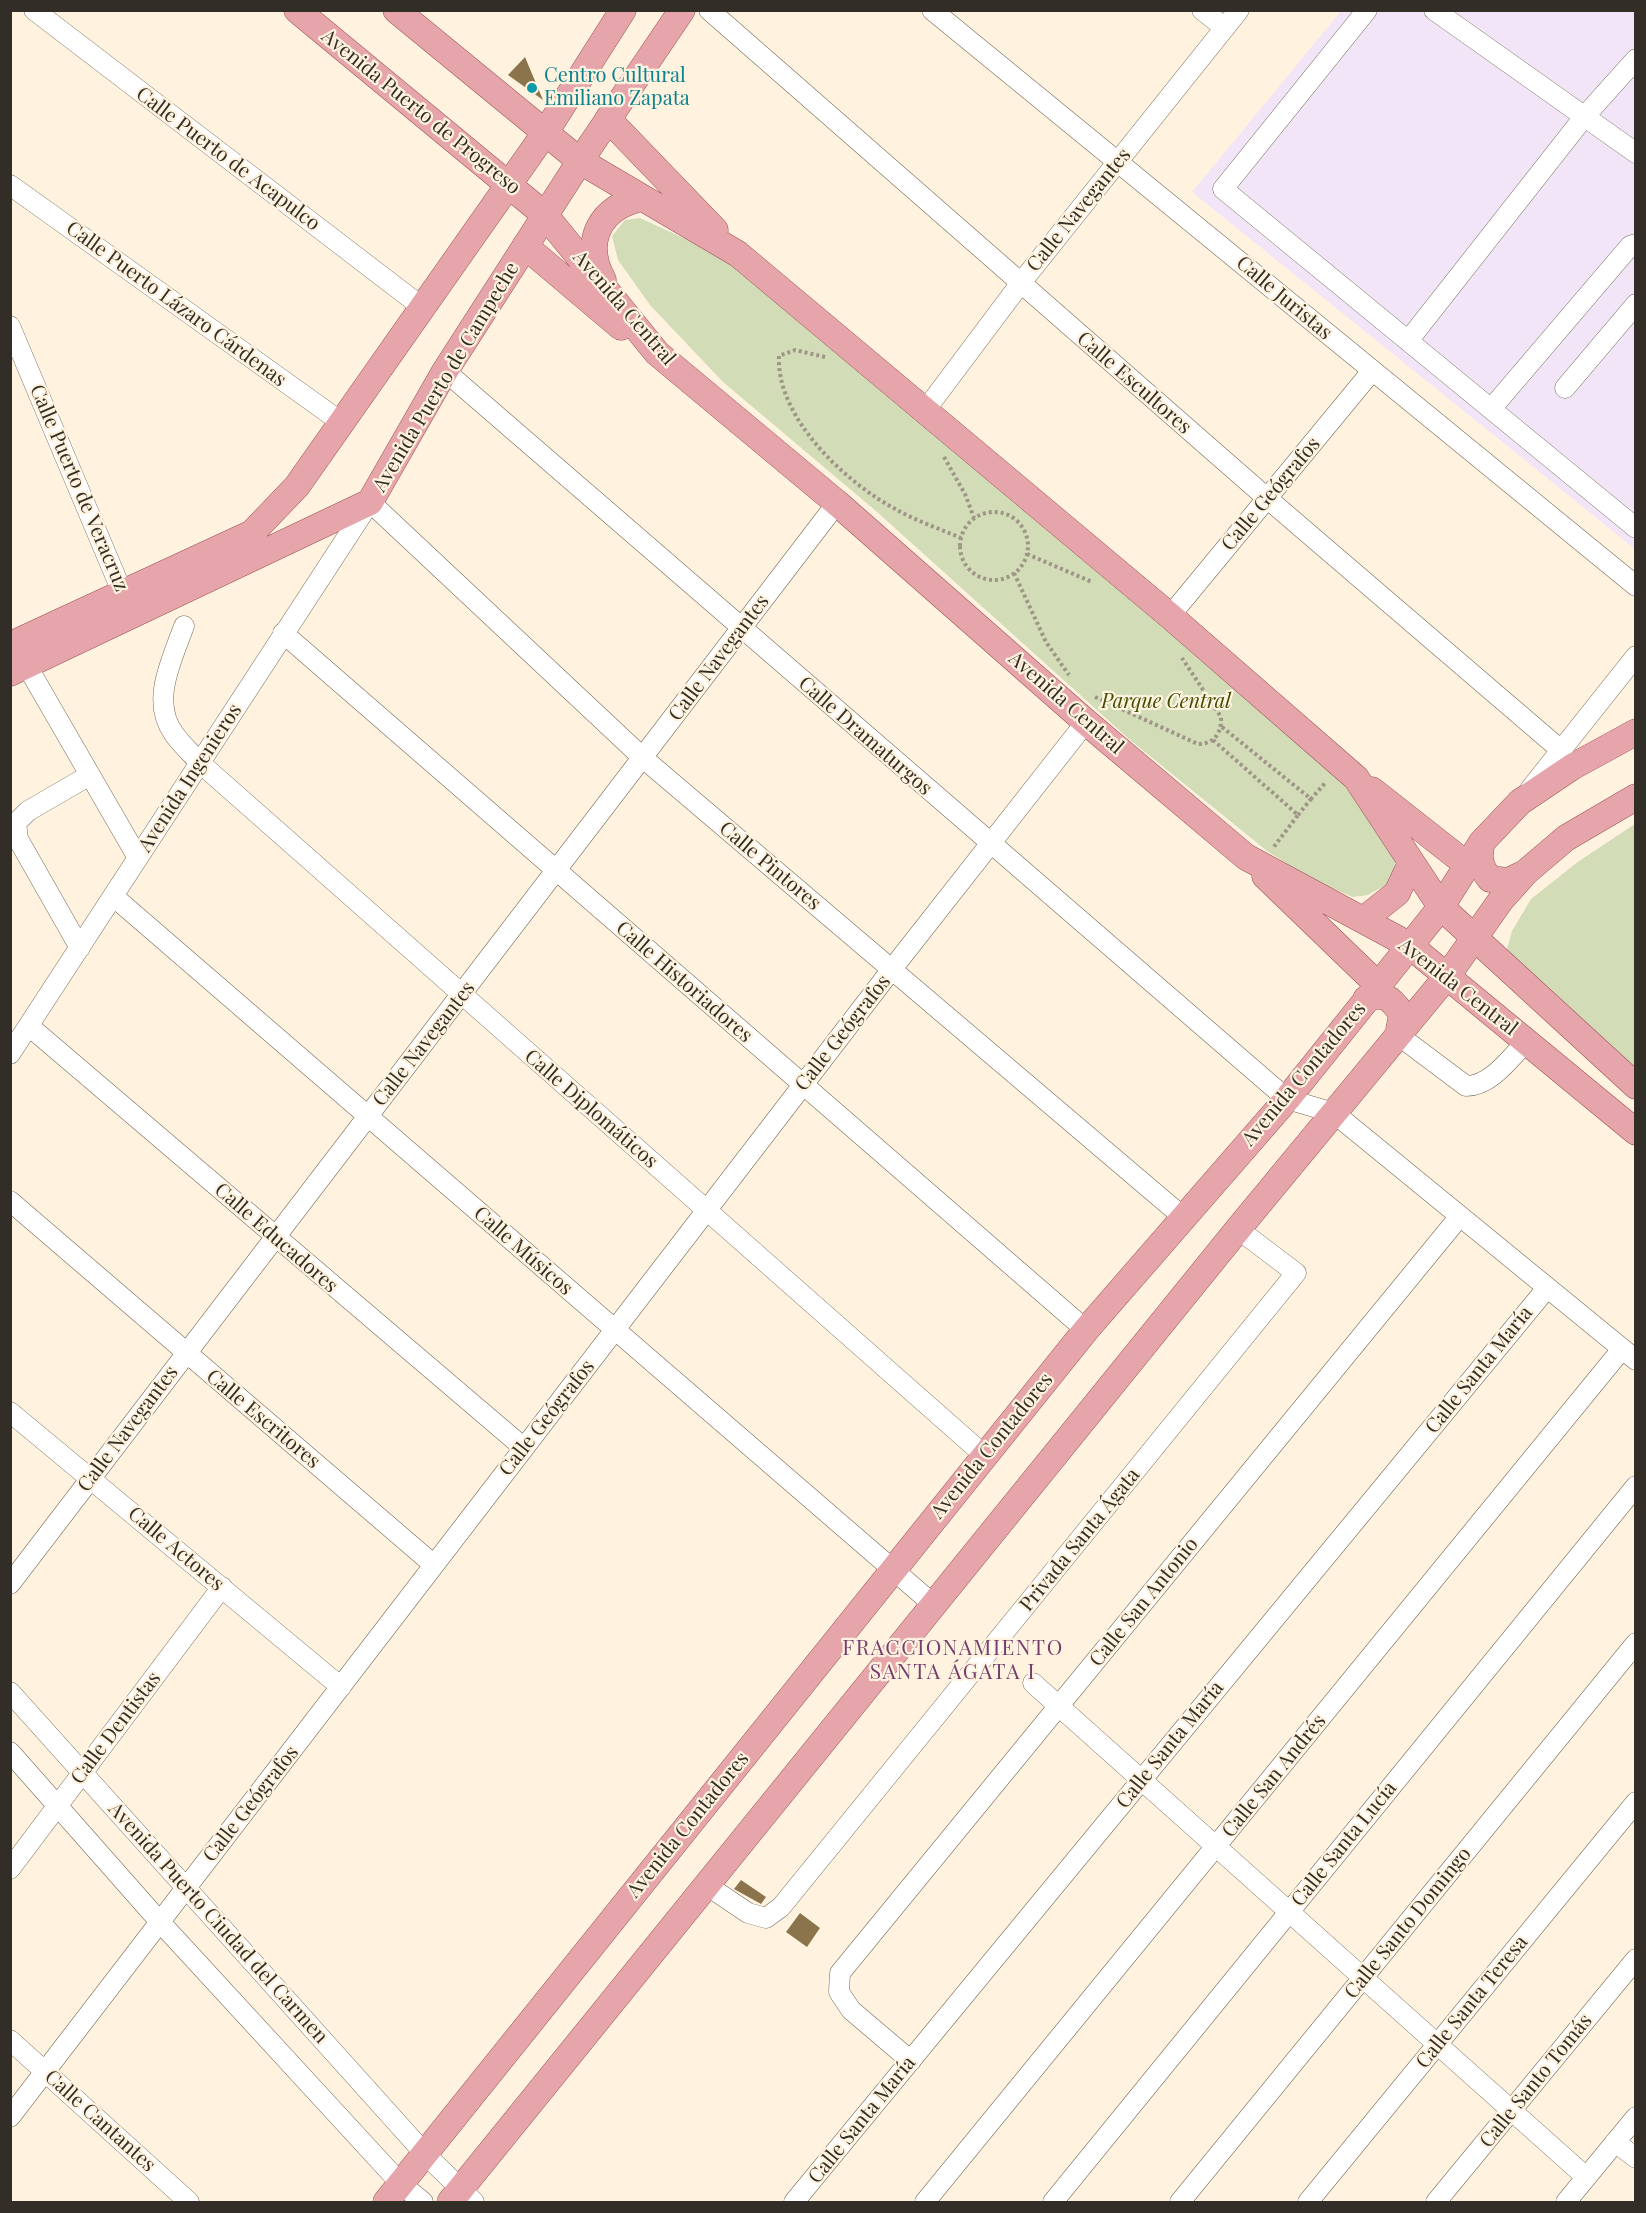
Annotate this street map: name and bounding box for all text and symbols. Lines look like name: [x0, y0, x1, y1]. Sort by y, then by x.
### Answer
street label: Avenida Puerto de Progreso: [317, 24, 525, 200]
place label: Centro Cultural Emiliano Zapata: [544, 64, 690, 111]
marker: Centro Cultural Emiliano Zapata: [525, 81, 539, 95]
street label: Calle Puerto de Acapulco: [131, 82, 325, 236]
street label: Calle Navegantes: [1022, 143, 1136, 277]
street label: Calle Puerto Lázaro Cárdenas: [61, 216, 291, 392]
street label: Avenida Central: [568, 246, 680, 370]
street label: Calle Juristas: [1231, 251, 1337, 345]
street label: Avenida Puerto de Campeche: [368, 258, 524, 496]
street label: Calle Escultores: [1072, 327, 1196, 439]
street label: Calle Puerto de Veracruz: [25, 381, 133, 595]
street label: Calle Geógrafos: [1217, 432, 1325, 556]
street label: Calle Navegantes: [664, 590, 774, 726]
street label: Avenida Central: [1004, 647, 1128, 759]
street label: Calle Dramaturgos: [793, 672, 937, 800]
park label: Parque Central: [1101, 690, 1231, 714]
street label: Avenida Ingenieros: [133, 699, 247, 857]
street label: Calle Pintores: [714, 817, 826, 915]
street label: Calle Historiadores: [611, 916, 757, 1048]
street label: Avenida Central: [1394, 933, 1522, 1041]
street label: Calle Geógrafos: [790, 970, 896, 1096]
street label: Calle Navegantes: [368, 977, 480, 1111]
street label: Avenida Contadores: [1237, 997, 1371, 1151]
street label: Calle Diplomáticos: [519, 1045, 663, 1173]
street label: Calle Educadores: [210, 1178, 342, 1298]
street label: Calle Músicos: [469, 1201, 577, 1301]
street label: Calle Santa María: [1420, 1302, 1538, 1438]
street label: Calle Geógrafos: [494, 1355, 600, 1481]
street label: Calle Navegantes: [73, 1361, 183, 1497]
street label: Calle Escritores: [201, 1364, 325, 1474]
street label: Avenida Contadores: [926, 1368, 1058, 1524]
street label: Privada Santa Ágata: [1015, 1464, 1145, 1616]
street label: Calle Actores: [123, 1502, 229, 1596]
street label: Calle San Antonio: [1085, 1533, 1203, 1671]
district label: FRACCIONAMIENTO SANTA ÁGATA I: [842, 1635, 1064, 1685]
street label: Calle Dentistas: [66, 1667, 166, 1789]
street label: Calle Santa María: [1111, 1677, 1229, 1813]
street label: Calle San Andrés: [1217, 1710, 1331, 1842]
street label: Calle Geógrafos: [198, 1741, 304, 1867]
street label: Avenida Contadores: [622, 1747, 754, 1903]
street label: Calle Santa Lucía: [1286, 1777, 1402, 1911]
street label: Avenida Puerto Ciudad del Carmen: [103, 1797, 333, 2049]
street label: Calle Santo Domingo: [1340, 1842, 1476, 2004]
street label: Calle Santa Teresa: [1411, 1931, 1533, 2073]
street label: Calle Santo Tomás: [1475, 2009, 1597, 2153]
street label: Calle Santa María: [803, 2052, 921, 2188]
street label: Calle Cantantes: [40, 2065, 160, 2177]

